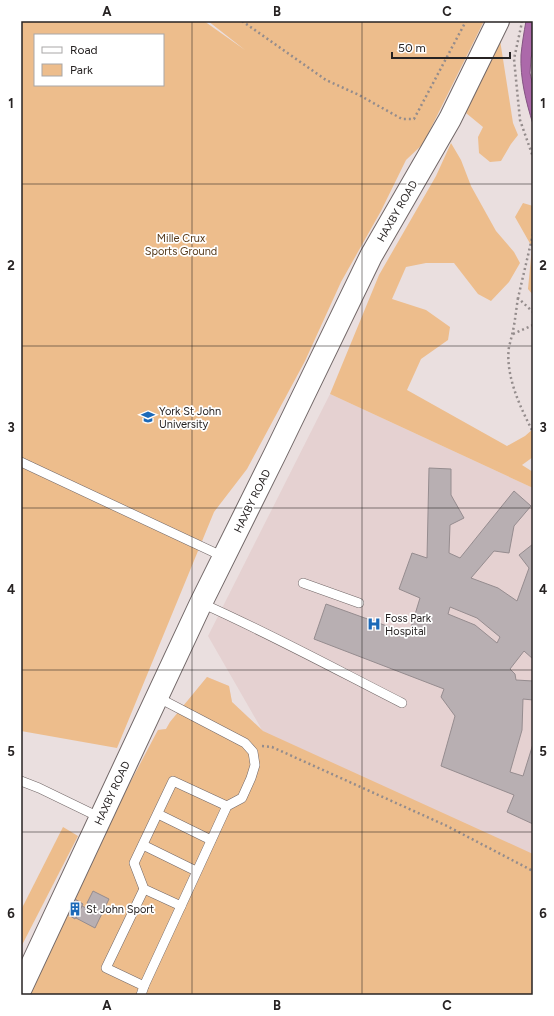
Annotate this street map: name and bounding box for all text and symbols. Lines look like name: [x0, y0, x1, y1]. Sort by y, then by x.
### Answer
text: A: [102, 4, 112, 19]
text: B: [273, 4, 281, 19]
text: C: [442, 4, 452, 19]
legend: [34, 34, 164, 86]
scale bar: [392, 34, 510, 60]
text: 50 m: [398, 41, 426, 55]
text: Road: [70, 43, 98, 57]
text: Park: [70, 63, 93, 77]
text: 1: [8, 96, 14, 111]
text: 1: [540, 96, 546, 111]
street label: HAXBY ROAD: [375, 178, 421, 244]
park label: Mille Crux Sports Ground: [145, 232, 217, 258]
text: 2: [7, 258, 15, 273]
text: 2: [539, 258, 547, 273]
place label: York St John University: [159, 405, 221, 431]
school or university icon: York St John University: [140, 409, 156, 425]
text: 3: [7, 420, 15, 435]
text: 3: [539, 420, 547, 435]
street label: HAXBY ROAD: [231, 467, 274, 535]
text: 4: [7, 582, 15, 597]
text: 4: [539, 582, 547, 597]
place label: Foss Park Hospital: [385, 612, 432, 638]
hospital icon: Foss Park Hospital: [366, 616, 382, 632]
text: 5: [7, 744, 15, 759]
text: 5: [539, 744, 547, 759]
street label: HAXBY ROAD: [92, 759, 133, 827]
building icon: St John Sport: [67, 901, 83, 917]
place label: St John Sport: [86, 903, 154, 916]
text: 6: [7, 906, 15, 921]
text: 6: [539, 906, 547, 921]
text: A: [102, 998, 112, 1013]
text: B: [273, 998, 281, 1013]
text: C: [442, 998, 452, 1013]

